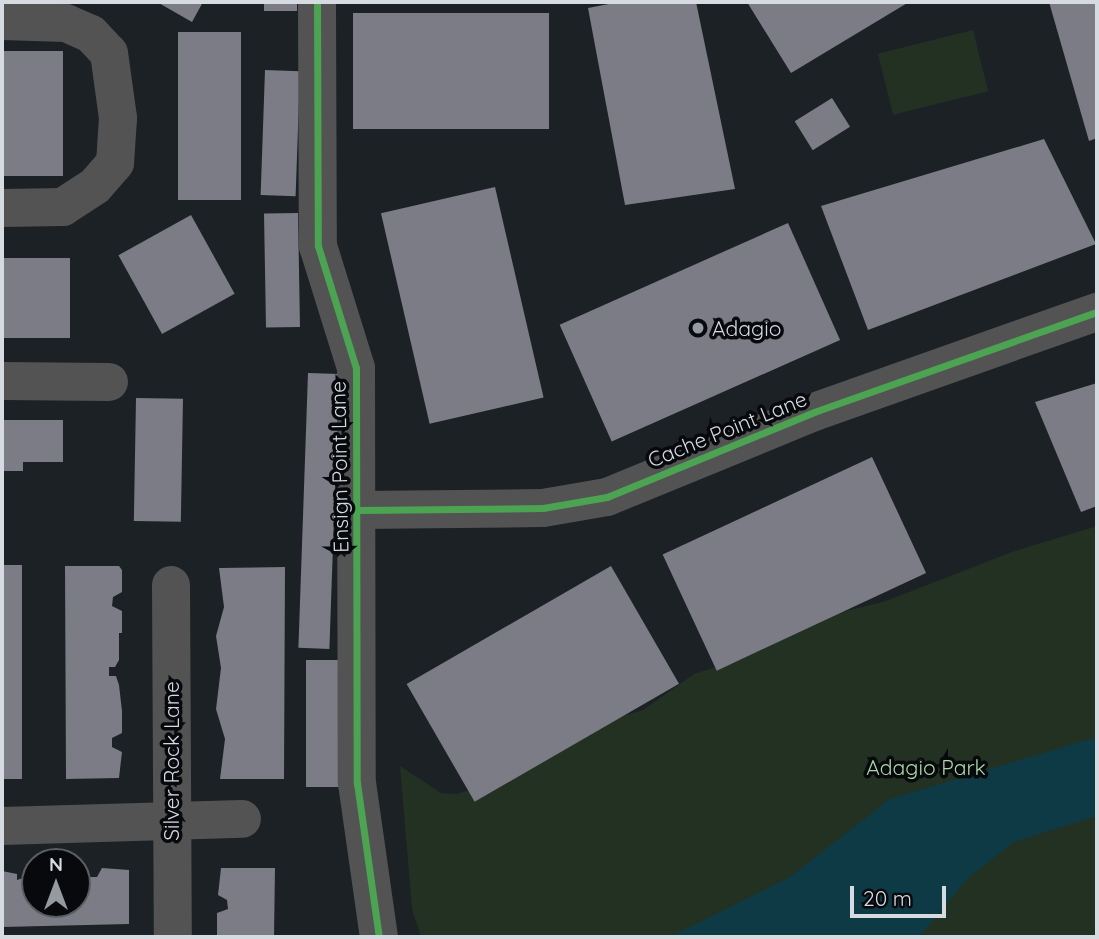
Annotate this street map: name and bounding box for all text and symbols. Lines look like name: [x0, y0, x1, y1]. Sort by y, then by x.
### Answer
place label: Adagio: [712, 315, 781, 341]
marker: Adagio: [690, 320, 706, 336]
street label: Ensign Point Lane: [325, 381, 353, 553]
street label: Cache Point Lane: [644, 386, 810, 472]
street label: Silver Rock Lane: [158, 681, 184, 841]
park label: Adagio Park: [866, 754, 986, 780]
north arrow: [21, 848, 91, 918]
text: N: [49, 852, 63, 876]
scale bar: [854, 872, 950, 916]
text: 20 m: [863, 885, 912, 911]

